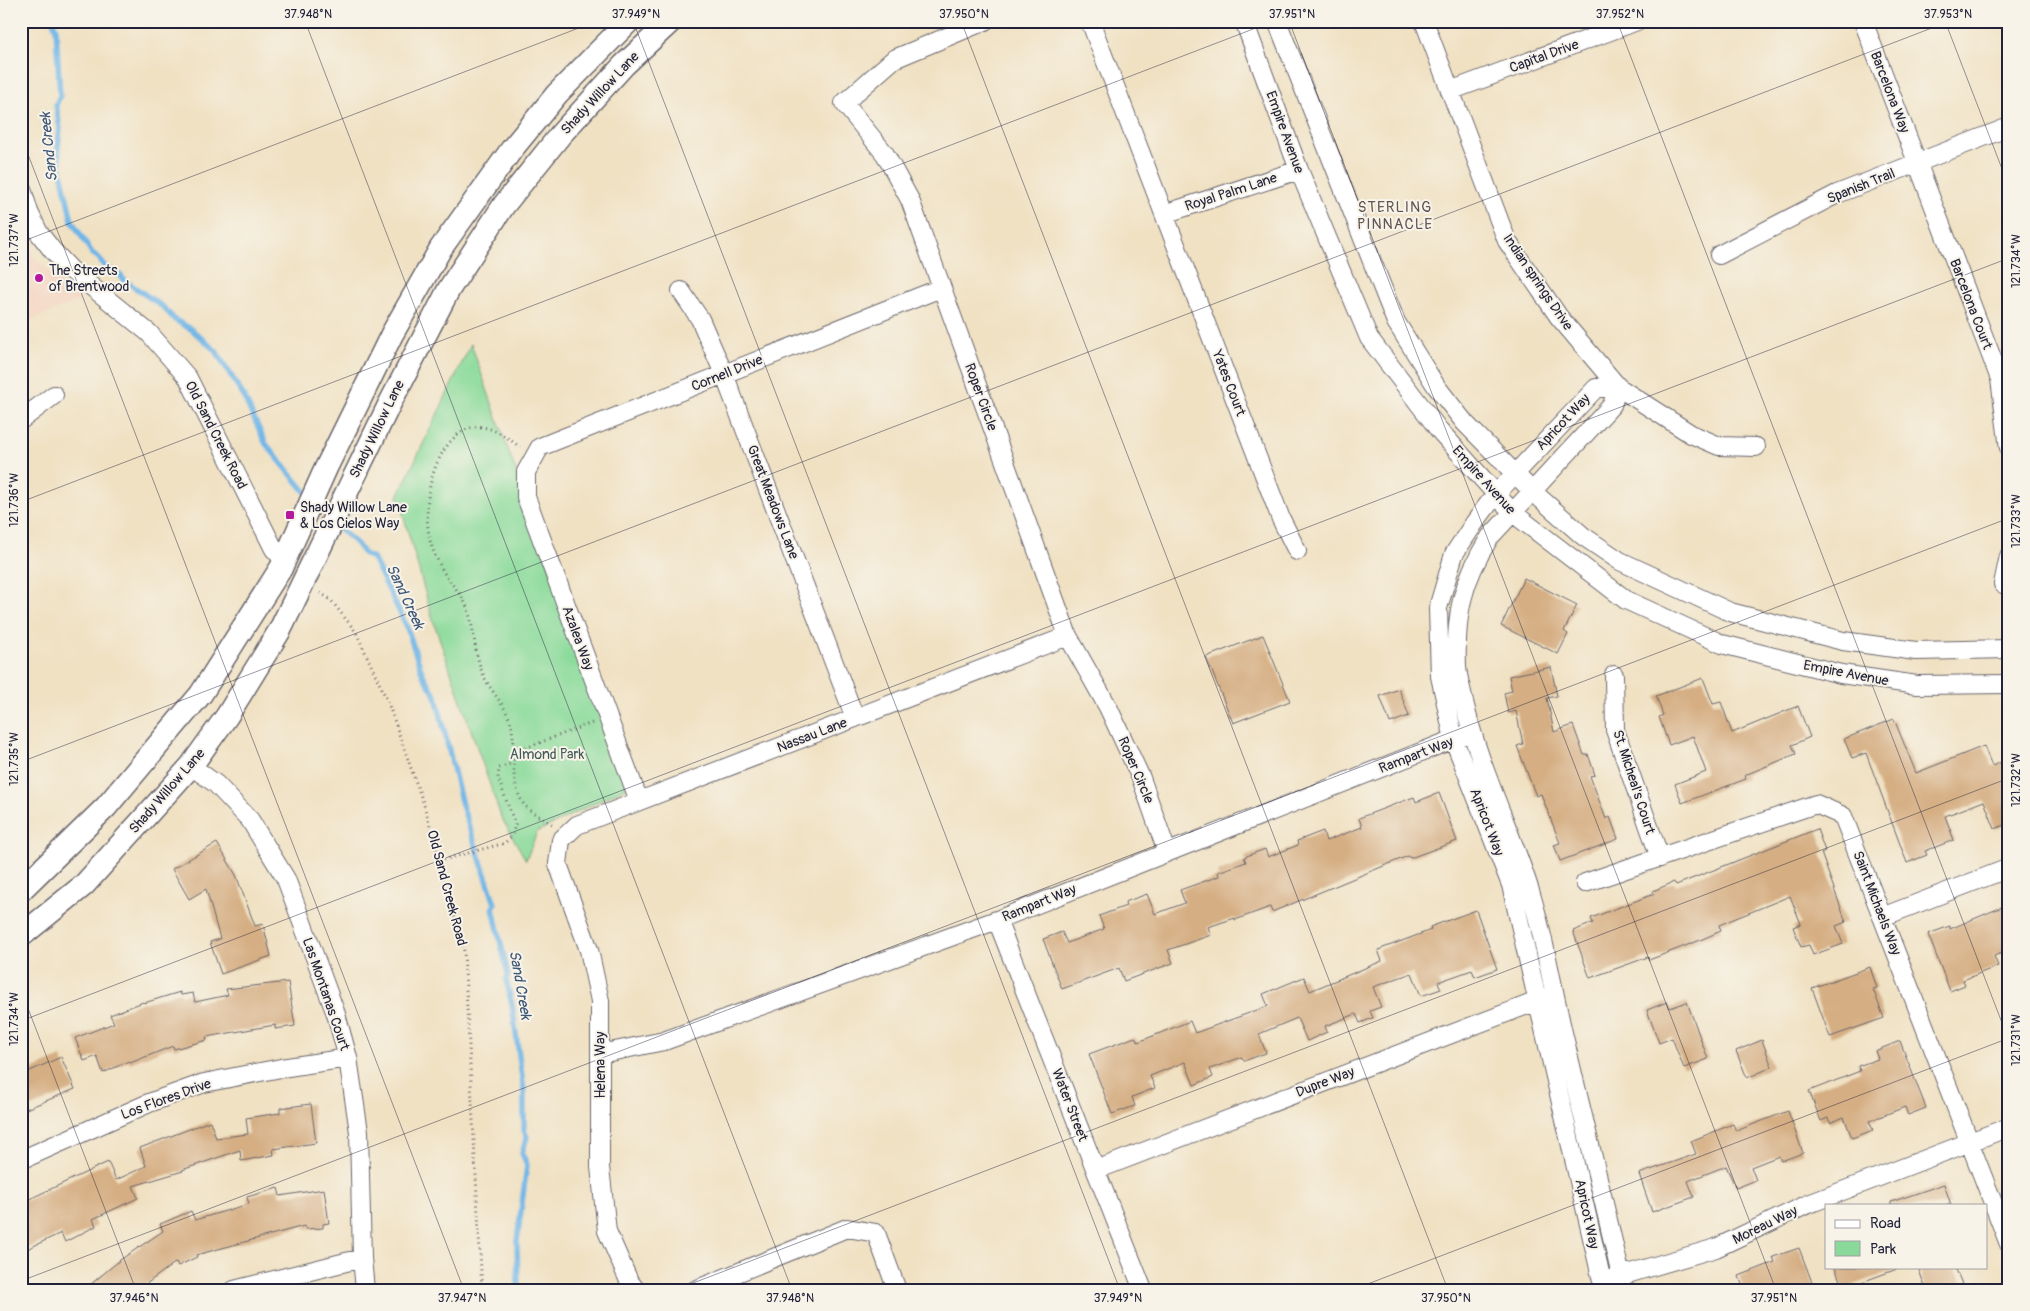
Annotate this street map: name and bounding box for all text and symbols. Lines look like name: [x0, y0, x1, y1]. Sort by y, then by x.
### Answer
text: 37.948°N: [284, 7, 332, 22]
text: 37.949°N: [612, 7, 660, 22]
text: 37.950°N: [939, 7, 989, 22]
text: 37.951°N: [1269, 7, 1315, 22]
text: 37.952°N: [1596, 7, 1644, 22]
text: 37.953°N: [1924, 7, 1972, 22]
street label: Capital Drive: [1507, 36, 1581, 76]
street label: Shady Willow Lane: [557, 48, 643, 138]
street label: Barcelona Way: [1867, 49, 1913, 135]
street label: Empire Avenue: [1262, 88, 1308, 176]
water label: Sand Creek: [36, 110, 62, 183]
street label: Spanish Trail: [1825, 165, 1897, 207]
street label: Royal Palm Lane: [1183, 169, 1279, 215]
district label: STERLING PINNACLE: [1357, 198, 1433, 234]
text: 121.737°W: [7, 213, 22, 267]
street label: Indian springs Drive: [1499, 231, 1577, 334]
text: 121.734°W: [2009, 234, 2024, 288]
street label: Barcelona Court: [1946, 256, 1996, 352]
place label: The Streets of Brentwood: [49, 262, 129, 295]
marker: The Streets of Brentwood: [33, 272, 45, 284]
street label: Yates Court: [1208, 347, 1249, 419]
street label: Cornell Drive: [689, 351, 765, 395]
street label: Roper Circle: [961, 361, 1001, 433]
street label: Shady Willow Lane: [346, 377, 408, 481]
street label: Old Sand Creek Road: [181, 378, 251, 492]
street label: Apricot Way: [1533, 390, 1593, 454]
street label: Empire Avenue: [1449, 442, 1519, 518]
street label: Great Meadows Lane: [743, 443, 803, 561]
text: 121.736°W: [7, 473, 22, 527]
text: 121.733°W: [2009, 494, 2024, 548]
place label: Shady Willow Lane & Los Cielos Way: [300, 499, 407, 532]
marker: Shady Willow Lane & Los Cielos Way: [284, 509, 296, 521]
water label: Sand Creek: [382, 561, 429, 634]
street label: Azalea Way: [559, 604, 597, 672]
street label: Empire Avenue: [1802, 656, 1890, 690]
street label: Nassau Lane: [775, 714, 849, 756]
street label: St. Micheal's Court: [1609, 728, 1659, 837]
text: 121.735°W: [7, 732, 22, 786]
street label: Rampart Way: [1376, 733, 1456, 777]
street label: Roper Circle: [1114, 734, 1158, 806]
street label: Shady Willow Lane: [126, 745, 209, 837]
park label: Almond Park: [510, 746, 584, 763]
text: 121.732°W: [2009, 753, 2024, 807]
street label: Apricot Way: [1466, 786, 1508, 858]
street label: Old Sand Creek Road: [423, 828, 471, 948]
street label: Saint Michaels Way: [1849, 848, 1905, 958]
street label: Rampart Way: [1000, 880, 1078, 926]
street label: Las Montanas Court: [299, 935, 353, 1053]
water label: Sand Creek: [505, 949, 536, 1023]
text: 121.734°W: [7, 992, 22, 1046]
text: 121.731°W: [2009, 1014, 2024, 1066]
street label: Helena Way: [592, 1031, 609, 1099]
street label: Dupre Way: [1293, 1063, 1357, 1101]
street label: Water Street: [1048, 1066, 1092, 1144]
street label: Los Flores Drive: [119, 1075, 214, 1123]
street label: Apricot Way: [1571, 1178, 1603, 1250]
street label: Moreau Way: [1730, 1202, 1800, 1248]
legend: [1825, 1204, 1988, 1268]
text: Road: [1870, 1214, 1901, 1233]
text: Park: [1870, 1240, 1897, 1259]
text: 37.946°N: [109, 1291, 159, 1306]
text: 37.947°N: [438, 1291, 486, 1306]
text: 37.948°N: [766, 1291, 814, 1306]
text: 37.949°N: [1094, 1291, 1142, 1306]
text: 37.950°N: [1421, 1291, 1471, 1306]
text: 37.951°N: [1751, 1291, 1797, 1306]

